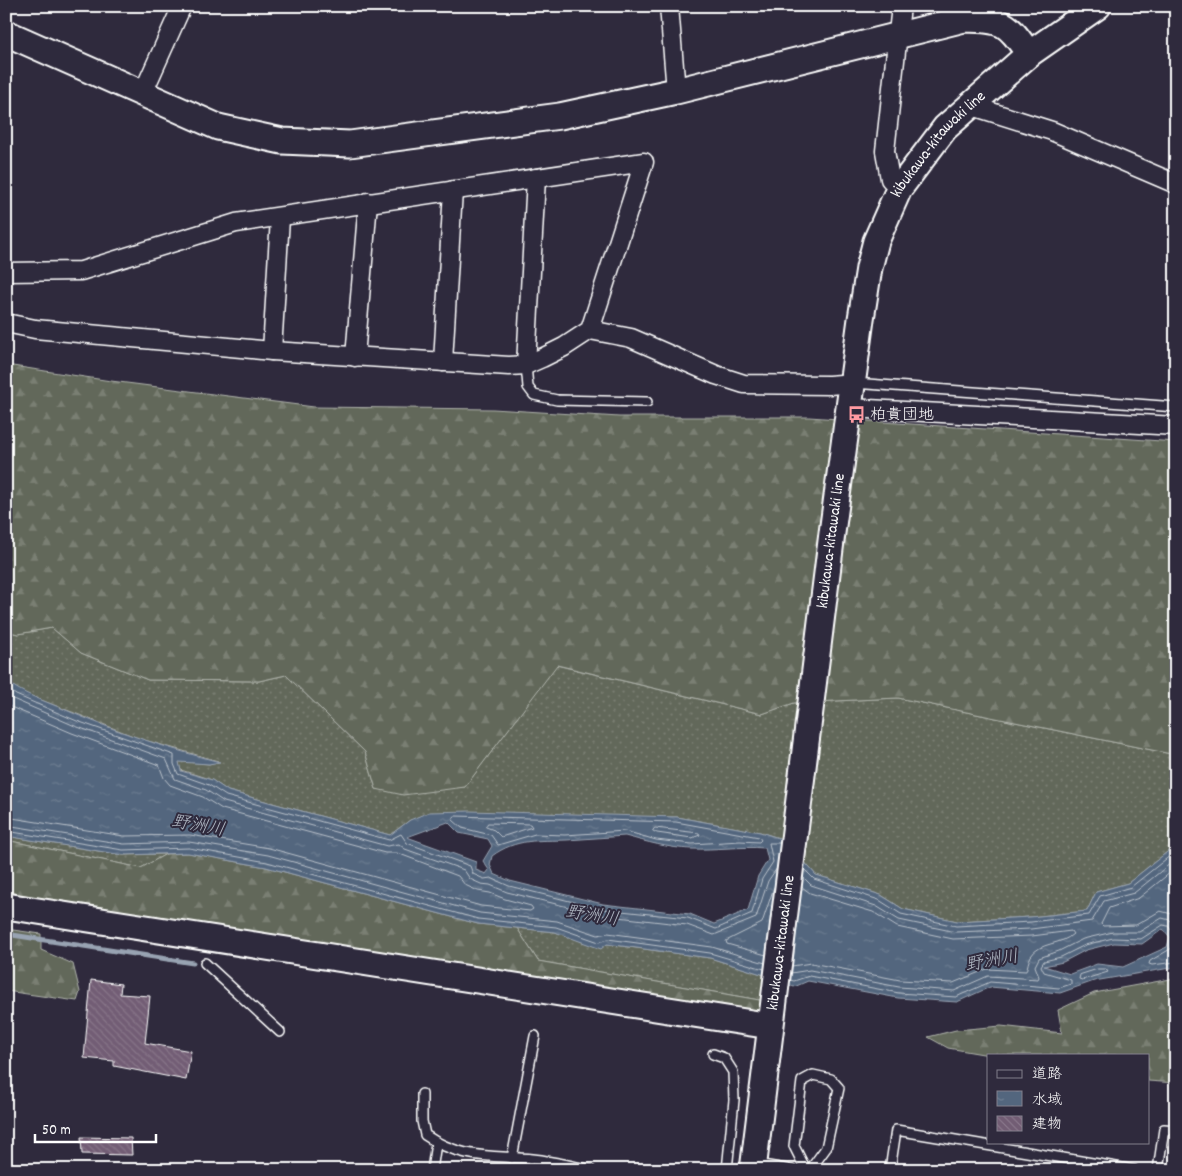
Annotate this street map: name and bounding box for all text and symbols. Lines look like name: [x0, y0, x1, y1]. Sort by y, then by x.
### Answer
street label: kibukawa-kitawaki line: [885, 85, 991, 201]
place label: 柏貴団地: [870, 404, 934, 427]
bus stop icon: 柏貴団地: [846, 405, 866, 425]
street label: kibukawa-kitawaki line: [811, 472, 851, 610]
water label: 野洲川: [169, 810, 227, 844]
street label: kibukawa-kitawaki line: [761, 874, 801, 1012]
water label: 野洲川: [563, 900, 621, 934]
water label: 野洲川: [963, 945, 1021, 979]
legend: [987, 1054, 1150, 1144]
text: 道路: [1032, 1064, 1062, 1086]
text: 水域: [1032, 1090, 1062, 1112]
scale bar: [35, 1111, 156, 1143]
text: 建物: [1032, 1114, 1062, 1136]
text: 50 m: [42, 1120, 71, 1142]

